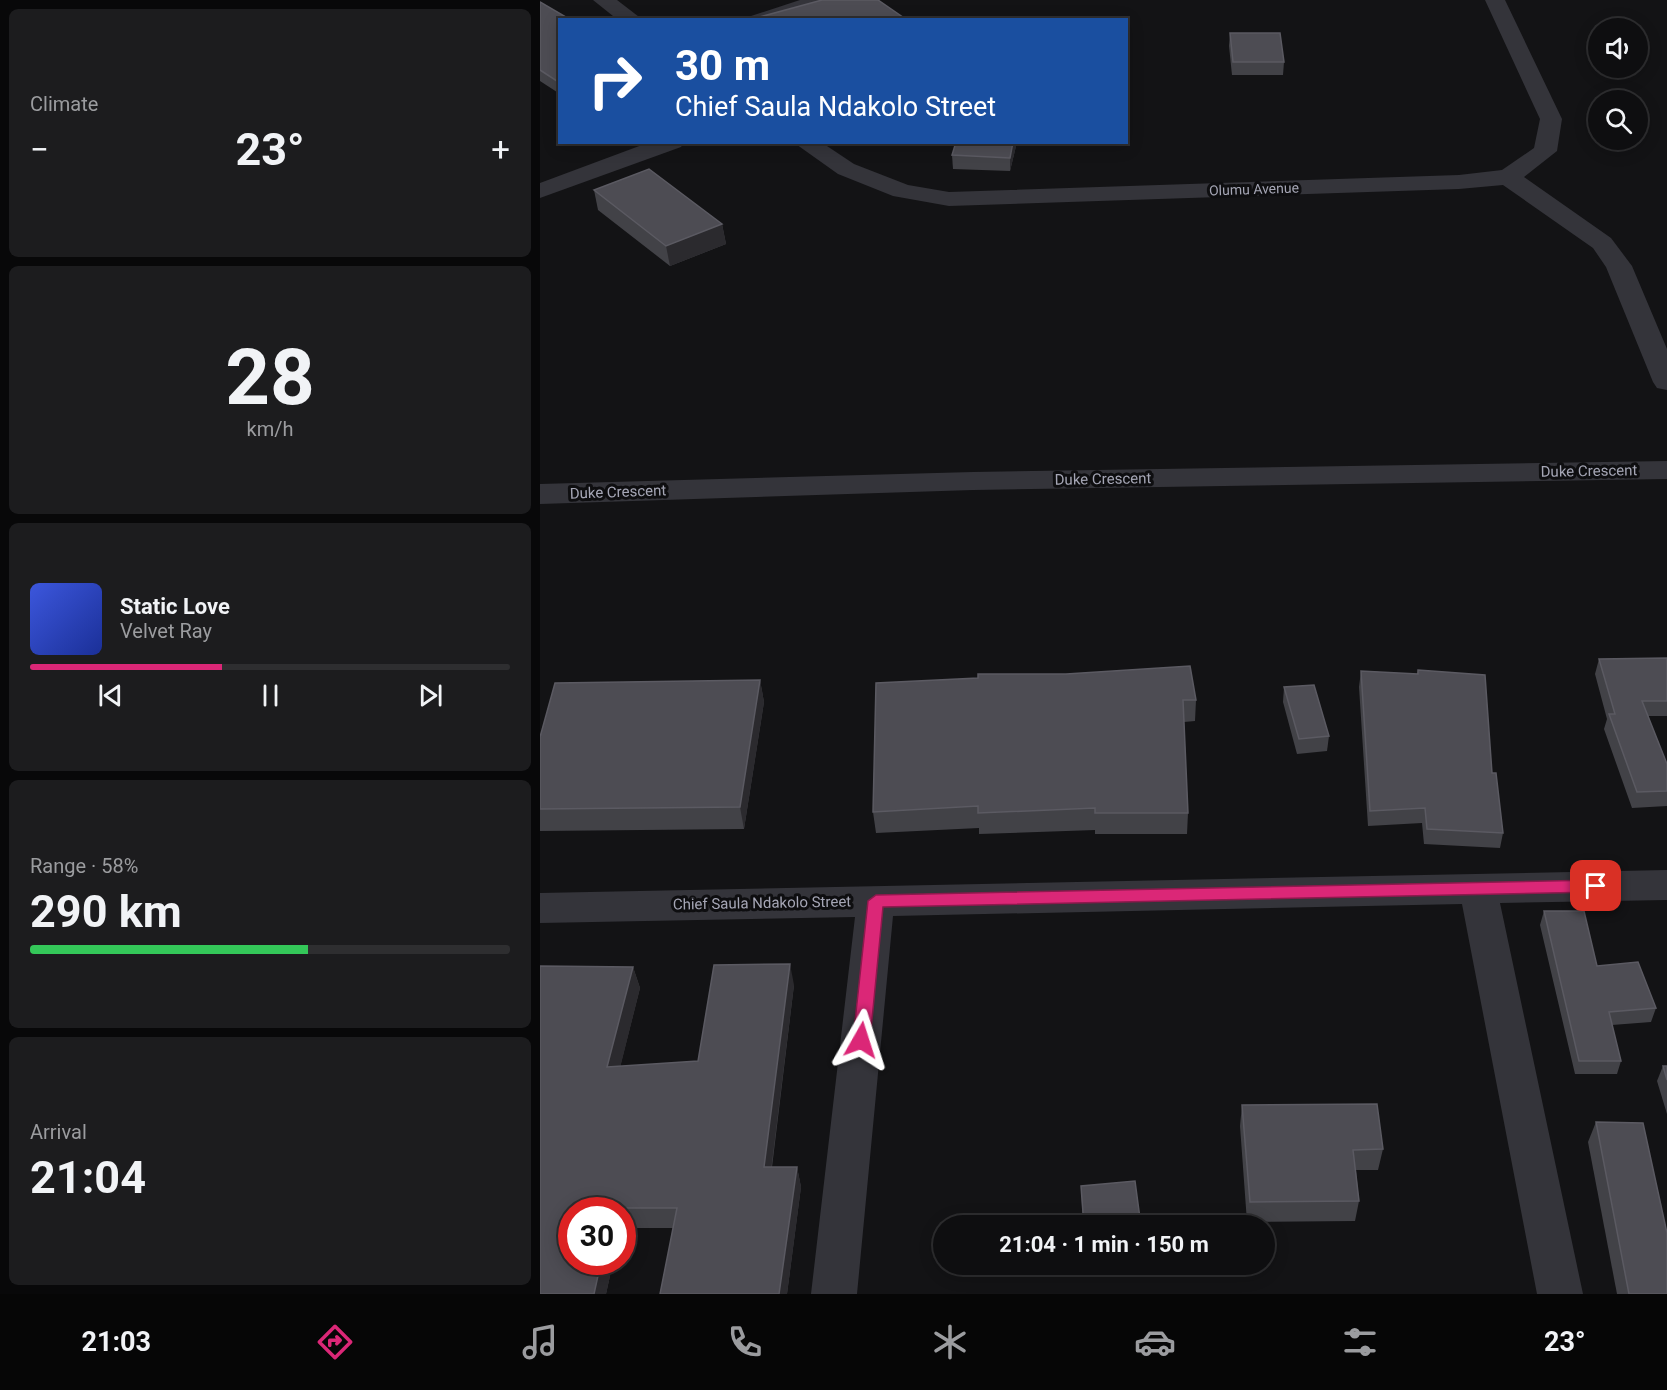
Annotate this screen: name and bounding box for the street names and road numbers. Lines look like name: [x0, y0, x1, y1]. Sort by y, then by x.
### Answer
street label: Olumu Avenue: [1209, 179, 1299, 199]
street label: Duke Crescent: [1541, 461, 1638, 481]
street label: Duke Crescent: [1055, 469, 1152, 489]
street label: Duke Crescent: [569, 481, 667, 503]
street label: Chief Saula Ndakolo Street: [673, 892, 851, 914]

